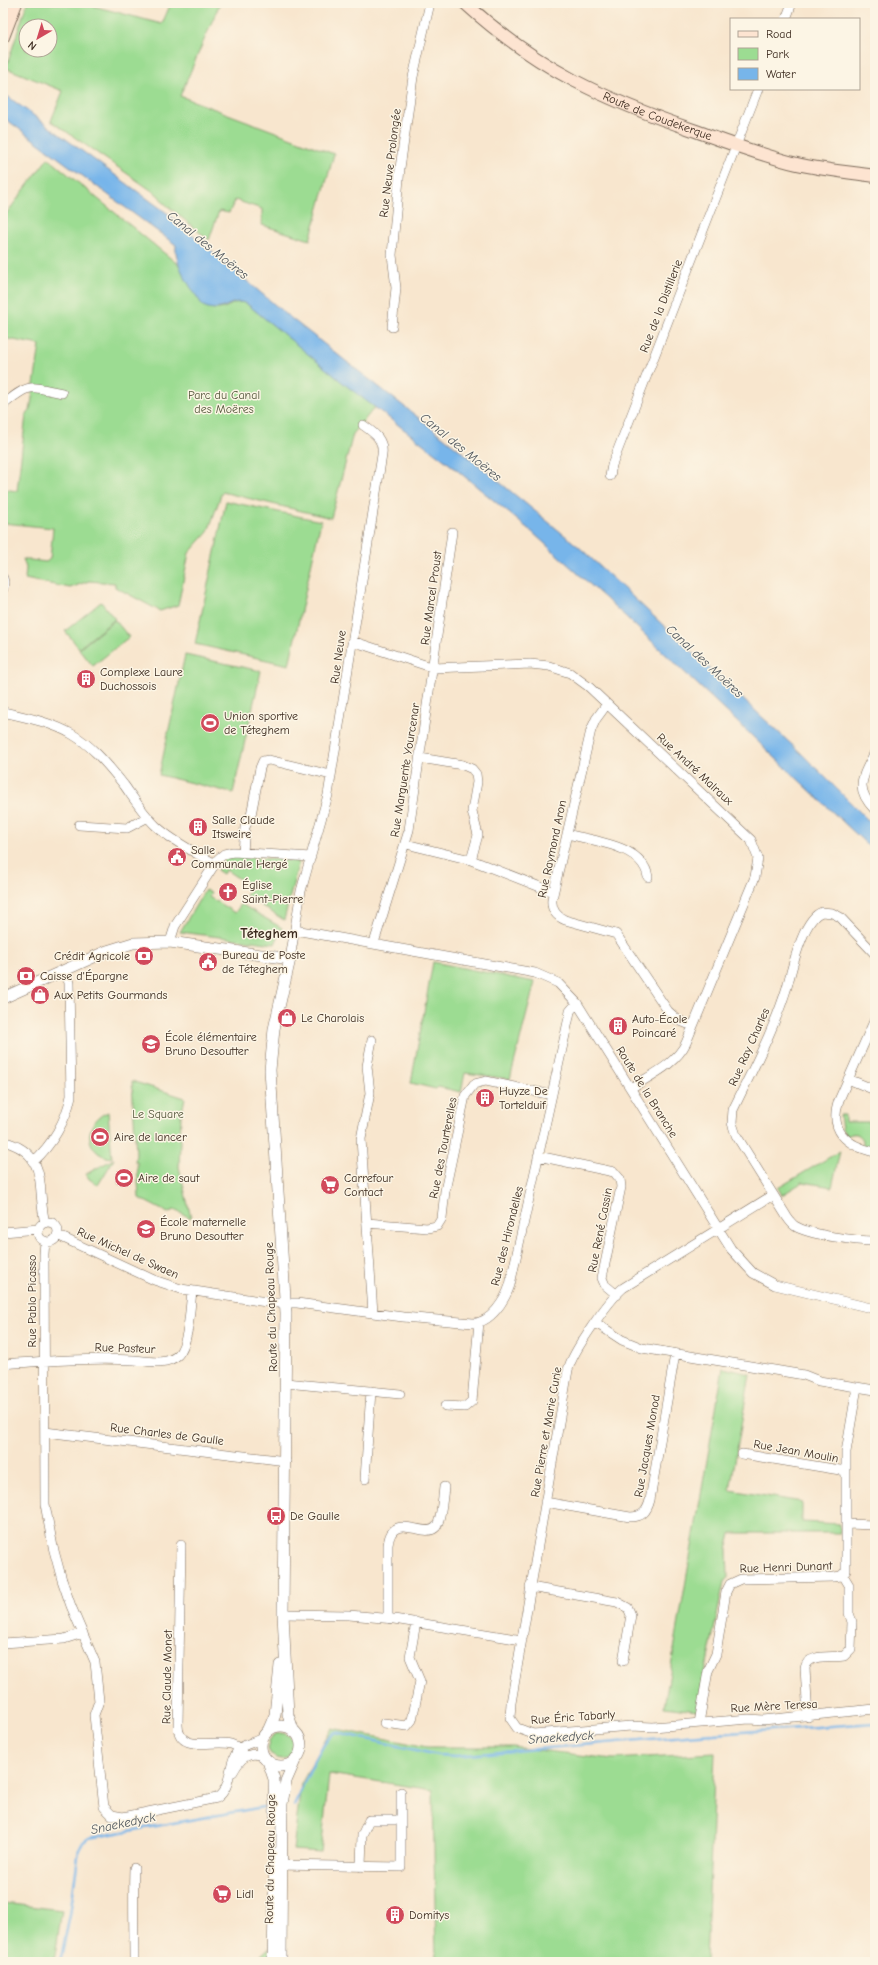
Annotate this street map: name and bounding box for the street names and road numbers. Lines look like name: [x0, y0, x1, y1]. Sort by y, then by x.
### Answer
street label: Route de Coudekerque: [601, 89, 714, 143]
street label: Rue Neuve Prolongée: [376, 108, 404, 218]
street label: Rue de la Distillerie: [637, 257, 685, 355]
street label: Rue Marcel Proust: [417, 550, 445, 646]
street label: Rue Neuve: [327, 629, 349, 685]
street label: Rue Marguerite Yourcenar: [387, 702, 423, 838]
street label: Rue André Malraux: [654, 730, 736, 808]
street label: Rue Raymond Aron: [535, 799, 569, 899]
street label: Rue Ray Charles: [725, 1006, 773, 1088]
street label: Route de la Branche: [613, 1044, 681, 1140]
street label: Rue des Tourterelles: [426, 1096, 460, 1200]
street label: Rue des Hirondelles: [488, 1185, 526, 1287]
street label: Rue René Cassin: [585, 1187, 615, 1273]
street label: Rue Michel de Swaen: [75, 1224, 181, 1282]
street label: Route du Chapeau Rouge: [262, 1242, 280, 1372]
street label: Rue Pablo Picasso: [25, 1255, 39, 1347]
street label: Rue Pasteur: [94, 1340, 156, 1356]
street label: Rue Pierre et Marie Curie: [528, 1366, 564, 1498]
street label: Rue Jacques Monod: [631, 1394, 663, 1498]
street label: Rue Charles de Gaulle: [109, 1420, 225, 1448]
street label: Rue Jean Moulin: [752, 1437, 840, 1465]
street label: Rue Henri Dunant: [739, 1558, 833, 1576]
street label: Rue Claude Monet: [159, 1629, 175, 1724]
street label: Rue Mère Teresa: [730, 1697, 818, 1715]
street label: Rue Éric Tabarly: [530, 1707, 616, 1727]
street label: Route du Chapeau Rouge: [262, 1794, 278, 1924]

